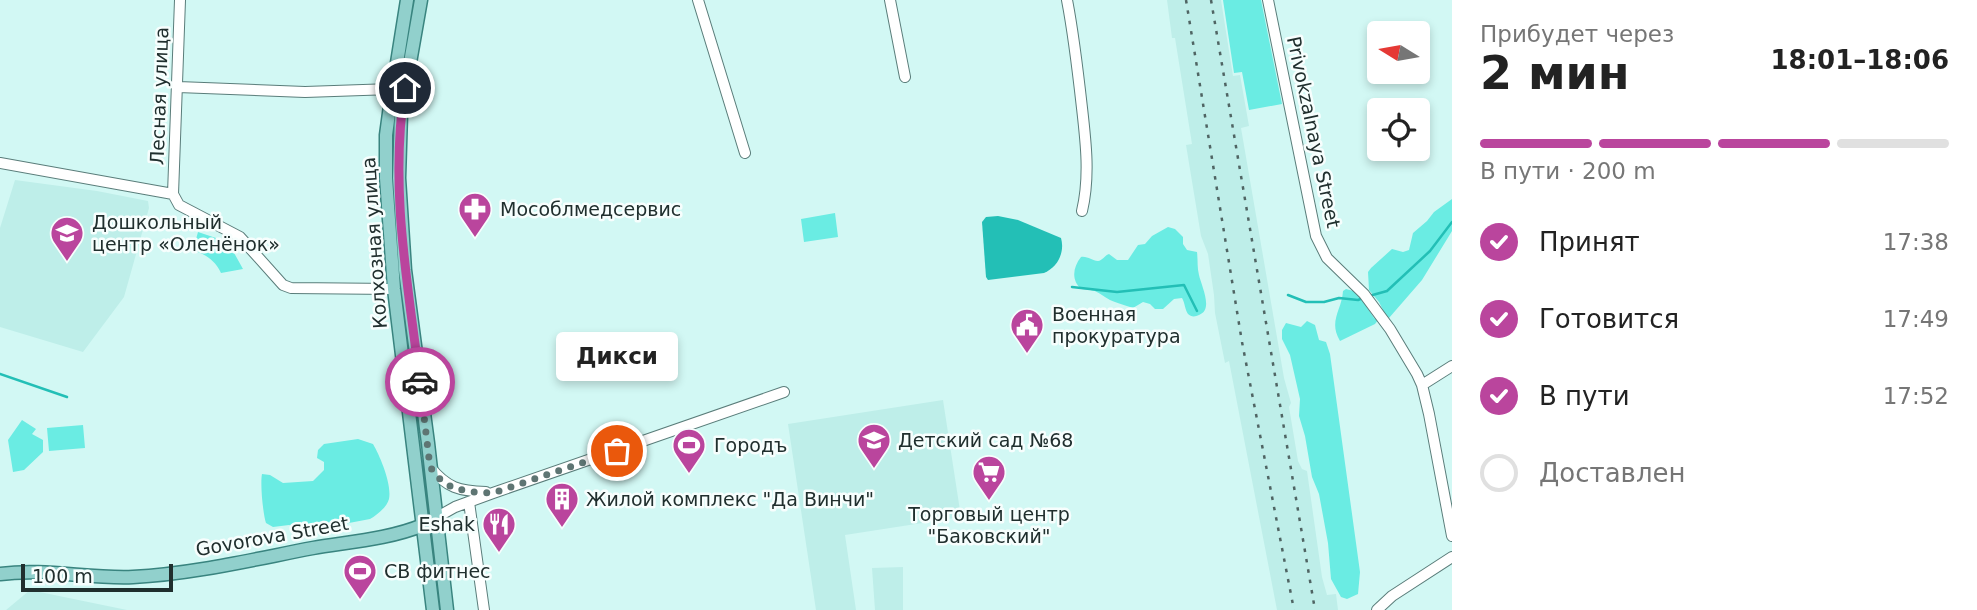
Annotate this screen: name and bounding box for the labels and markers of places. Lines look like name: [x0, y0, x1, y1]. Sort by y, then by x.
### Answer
pin: [375, 58, 435, 118]
pharmacy icon: Мособлмедсервис: [456, 190, 494, 239]
place label: Мособлмедсервис: [500, 198, 681, 220]
place label: Дошкольный центр «Оленёнок»: [92, 211, 280, 255]
school or university icon: Дошкольный центр «Оленёнок»: [48, 214, 86, 263]
place label: Военная прокуратура: [1052, 303, 1181, 347]
public building icon: Военная прокуратура: [1008, 306, 1046, 355]
callout: Дикси: [556, 332, 678, 381]
pin: [587, 421, 647, 481]
school or university icon: Детский сад №68: [855, 421, 893, 470]
sports icon: Городъ: [670, 426, 708, 475]
place label: Детский сад №68: [898, 429, 1073, 451]
place label: Городъ: [714, 434, 787, 456]
supermarket icon: Торговый центр "Баковский": [970, 453, 1008, 502]
building icon: Жилой комплекс "Да Винчи": [543, 480, 581, 529]
place label: Жилой комплекс "Да Винчи": [586, 488, 874, 510]
place label: Торговый центр "Баковский": [907, 503, 1070, 547]
restaurant icon: Eshak: [480, 505, 518, 554]
place label: Eshak: [418, 513, 475, 535]
sports icon: СВ фитнес: [341, 552, 379, 601]
place label: СВ фитнес: [384, 560, 491, 582]

